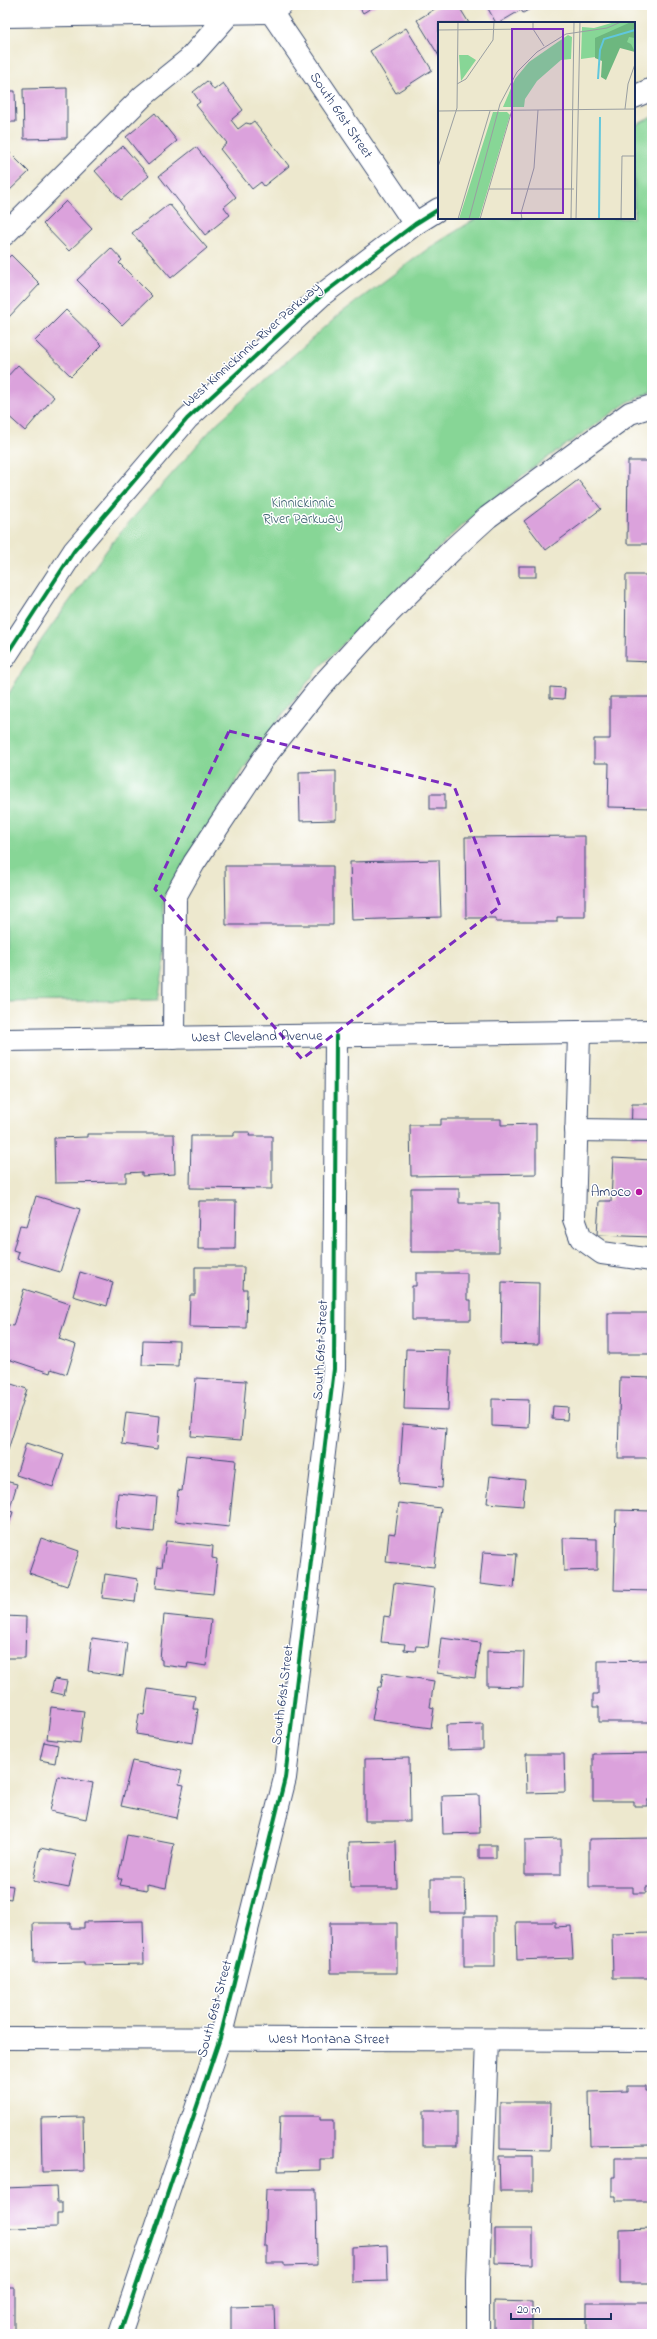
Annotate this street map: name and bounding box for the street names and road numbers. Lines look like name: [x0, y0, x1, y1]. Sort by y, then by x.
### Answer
street label: South 61st Street: [304, 68, 378, 163]
street label: West Kinnickinnic River Parkway: [178, 277, 326, 413]
street label: West Cleveland Avenue: [191, 1025, 323, 1048]
street label: South 61st Street: [308, 1299, 334, 1401]
street label: South 61st Street: [266, 1644, 300, 1746]
street label: South 61st Street: [192, 1958, 238, 2060]
street label: West Montana Street: [269, 2028, 390, 2050]

